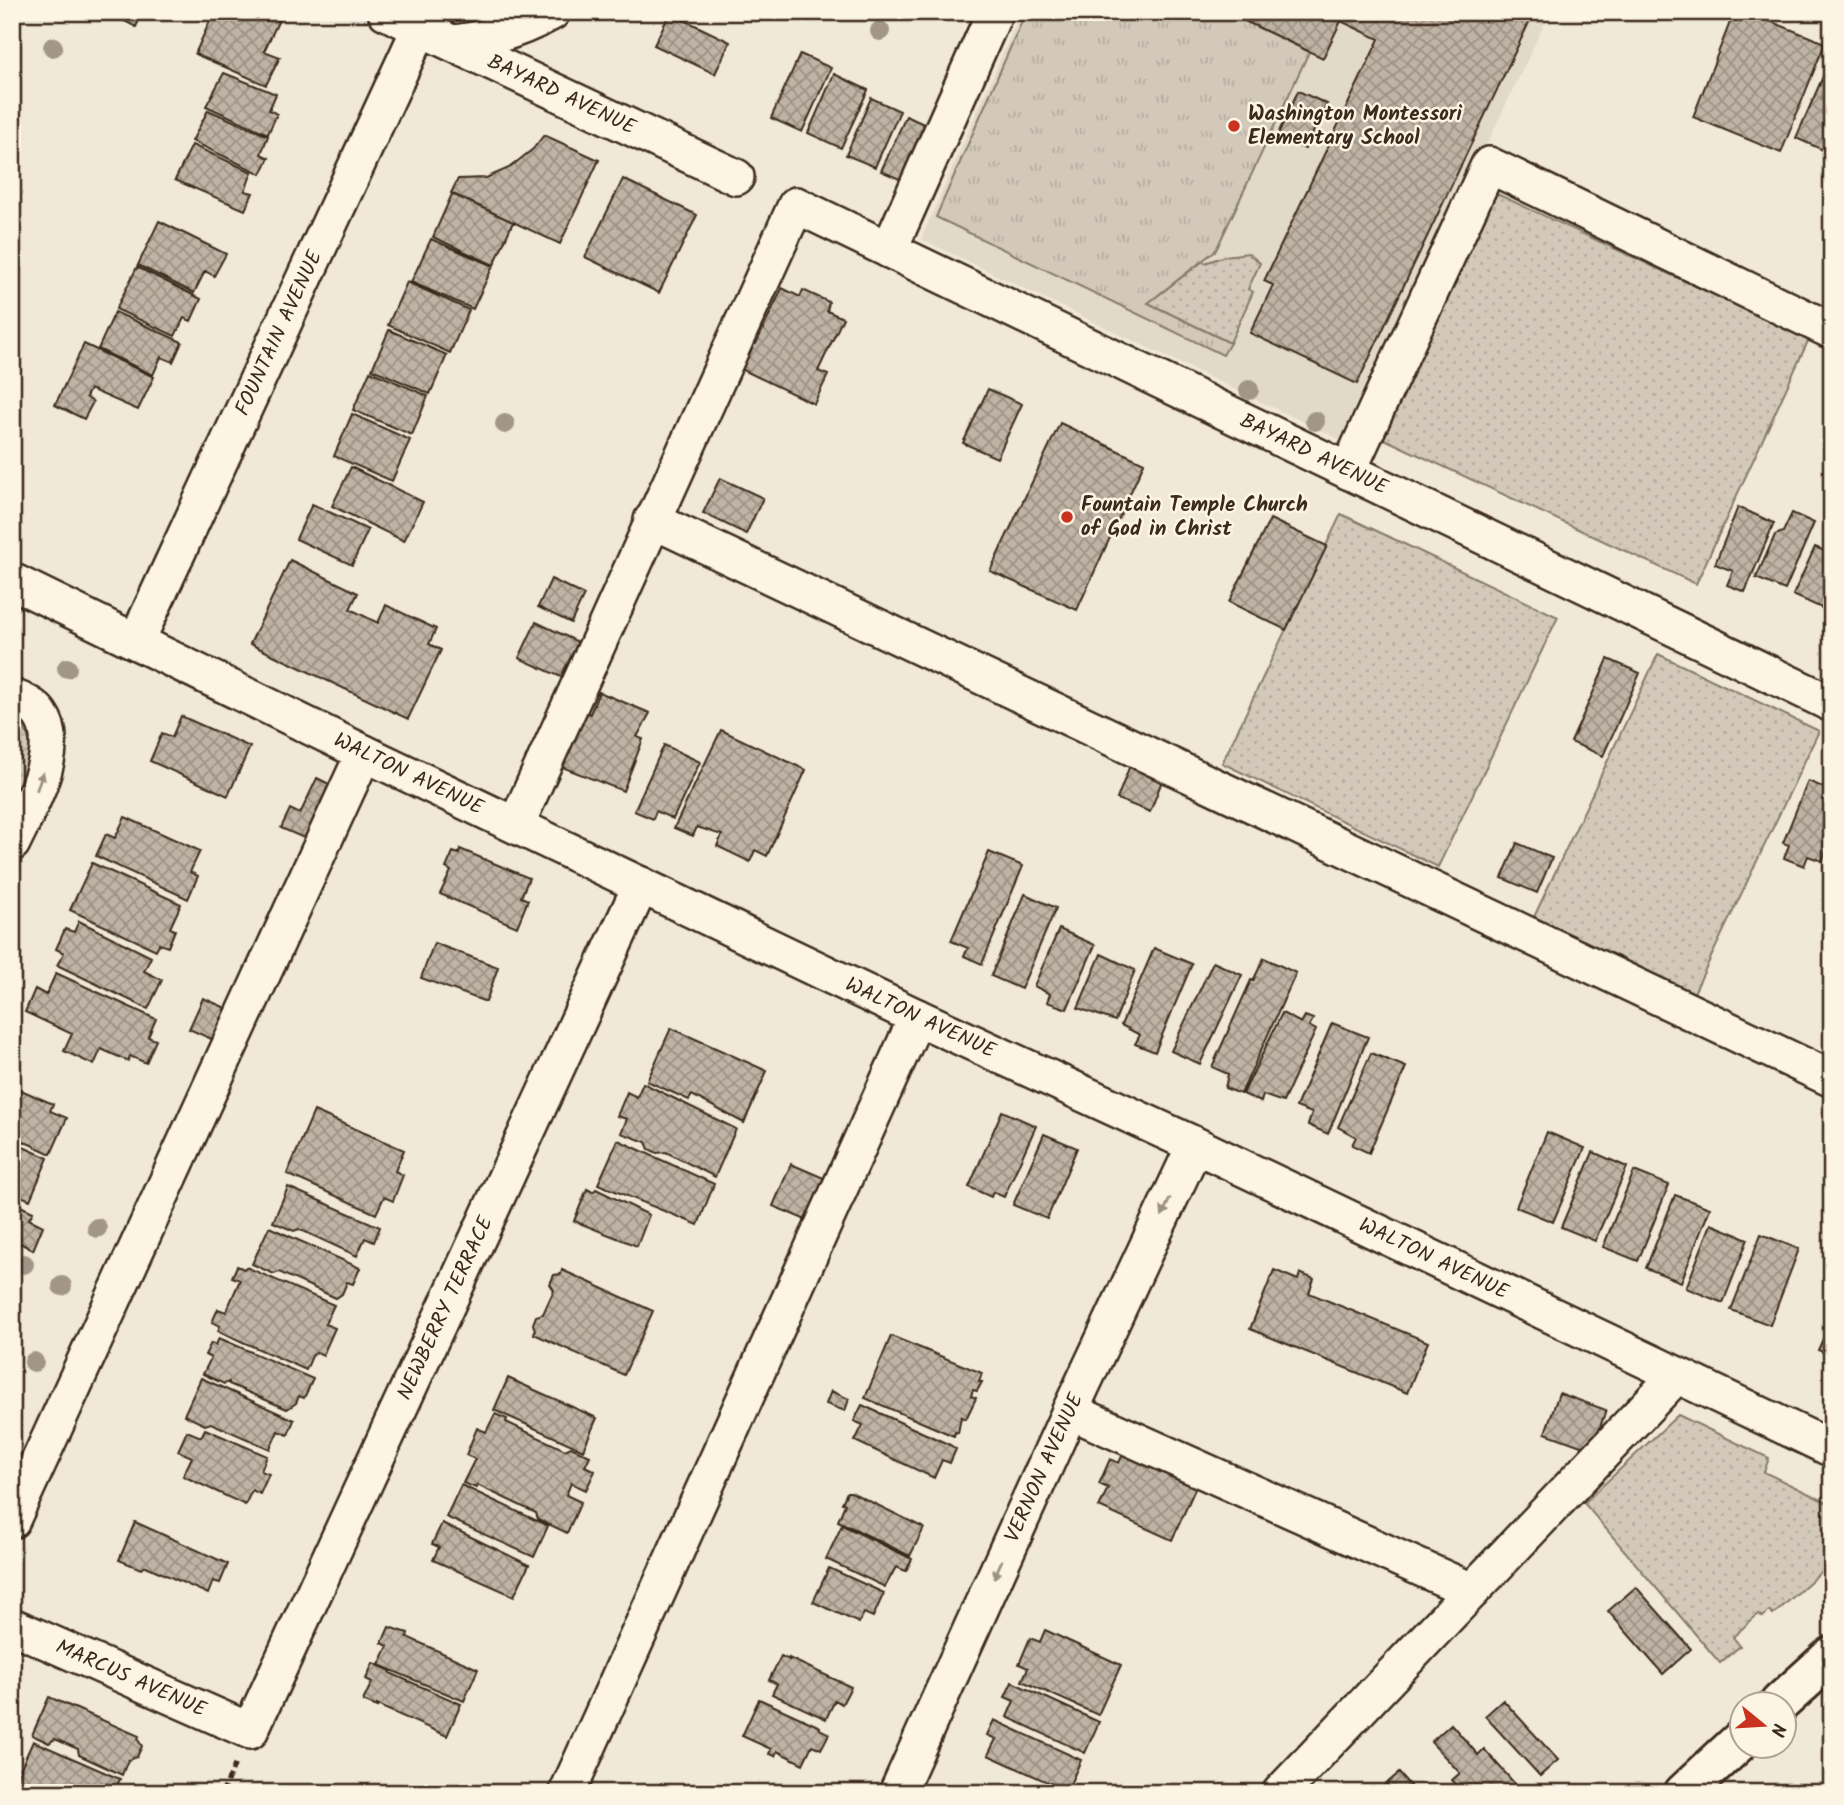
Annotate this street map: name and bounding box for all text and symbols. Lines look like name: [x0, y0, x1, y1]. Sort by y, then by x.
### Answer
street label: BAYARD AVENUE: [482, 46, 642, 144]
place label: Washington Montessori Elementary School: [1248, 98, 1462, 155]
marker: Washington Montessori Elementary School: [1226, 118, 1242, 134]
street label: FOUNTAIN AVENUE: [226, 244, 332, 421]
street label: BAYARD AVENUE: [1234, 405, 1394, 504]
place label: Fountain Temple Church of God in Christ: [1081, 489, 1308, 546]
marker: Fountain Temple Church of God in Christ: [1059, 509, 1075, 525]
street label: WALTON AVENUE: [328, 724, 490, 824]
one-way arrow: [34, 770, 45, 791]
street label: WALTON AVENUE: [840, 969, 1002, 1068]
one-way arrow: [1160, 1197, 1172, 1217]
street label: WALTON AVENUE: [1353, 1209, 1515, 1309]
street label: NEWBERRY TERRACE: [389, 1210, 503, 1406]
street label: VERNON AVENUE: [996, 1387, 1093, 1548]
one-way arrow: [992, 1559, 1004, 1579]
street label: MARCUS AVENUE: [50, 1631, 212, 1726]
north arrow: [1728, 1689, 1798, 1759]
text: N: [1761, 1719, 1793, 1740]

